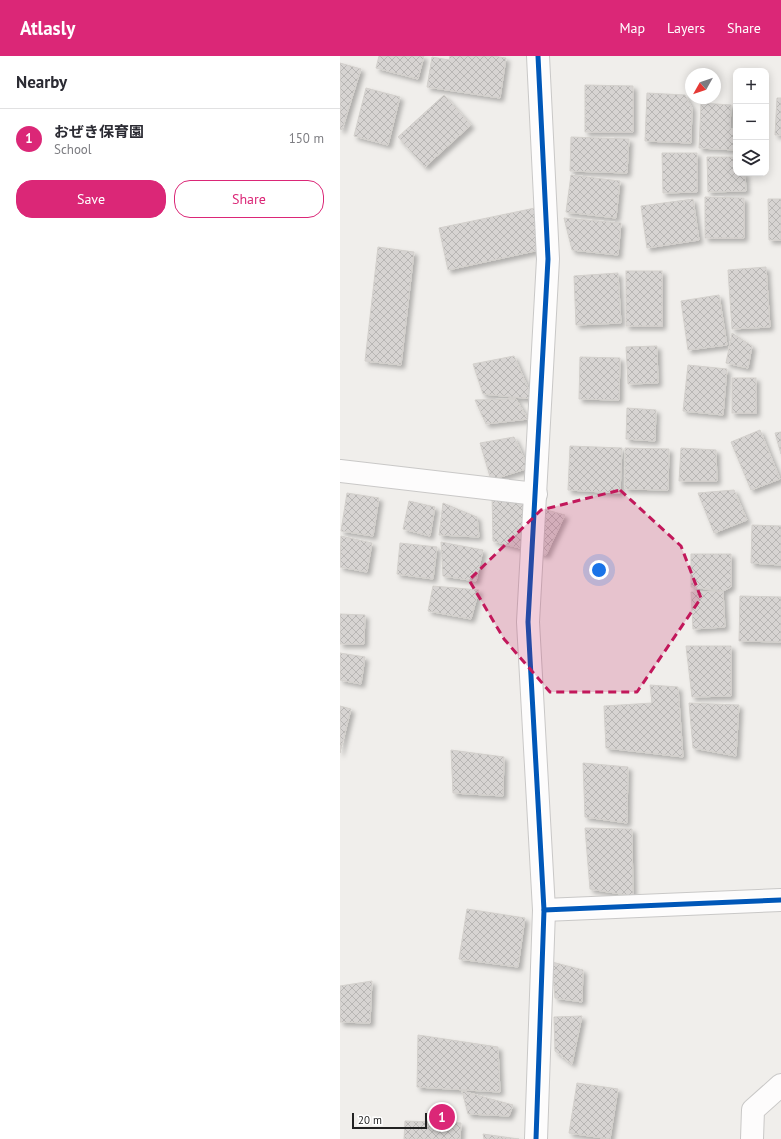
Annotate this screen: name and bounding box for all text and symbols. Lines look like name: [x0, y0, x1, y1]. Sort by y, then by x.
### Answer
text: Atlasly: [20, 16, 75, 40]
text: Map: [619, 19, 645, 37]
text: Layers: [667, 19, 705, 37]
text: Share: [727, 19, 761, 37]
north arrow: [685, 68, 721, 104]
map controls: [733, 68, 769, 176]
button: +: [733, 68, 769, 104]
text: Nearby: [16, 71, 67, 93]
button: −: [733, 104, 769, 140]
text: おぜき保育園: [54, 122, 144, 141]
text: 1: [25, 130, 33, 147]
text: 150 m: [289, 130, 324, 147]
button: layers: [733, 140, 769, 176]
text: School: [54, 141, 92, 158]
button: Save: [16, 180, 166, 218]
button: Share: [174, 180, 324, 218]
your location: [589, 560, 609, 580]
pin: 1: [429, 1102, 455, 1132]
scale bar: [352, 1111, 427, 1130]
text: 20 m: [358, 1113, 382, 1127]

